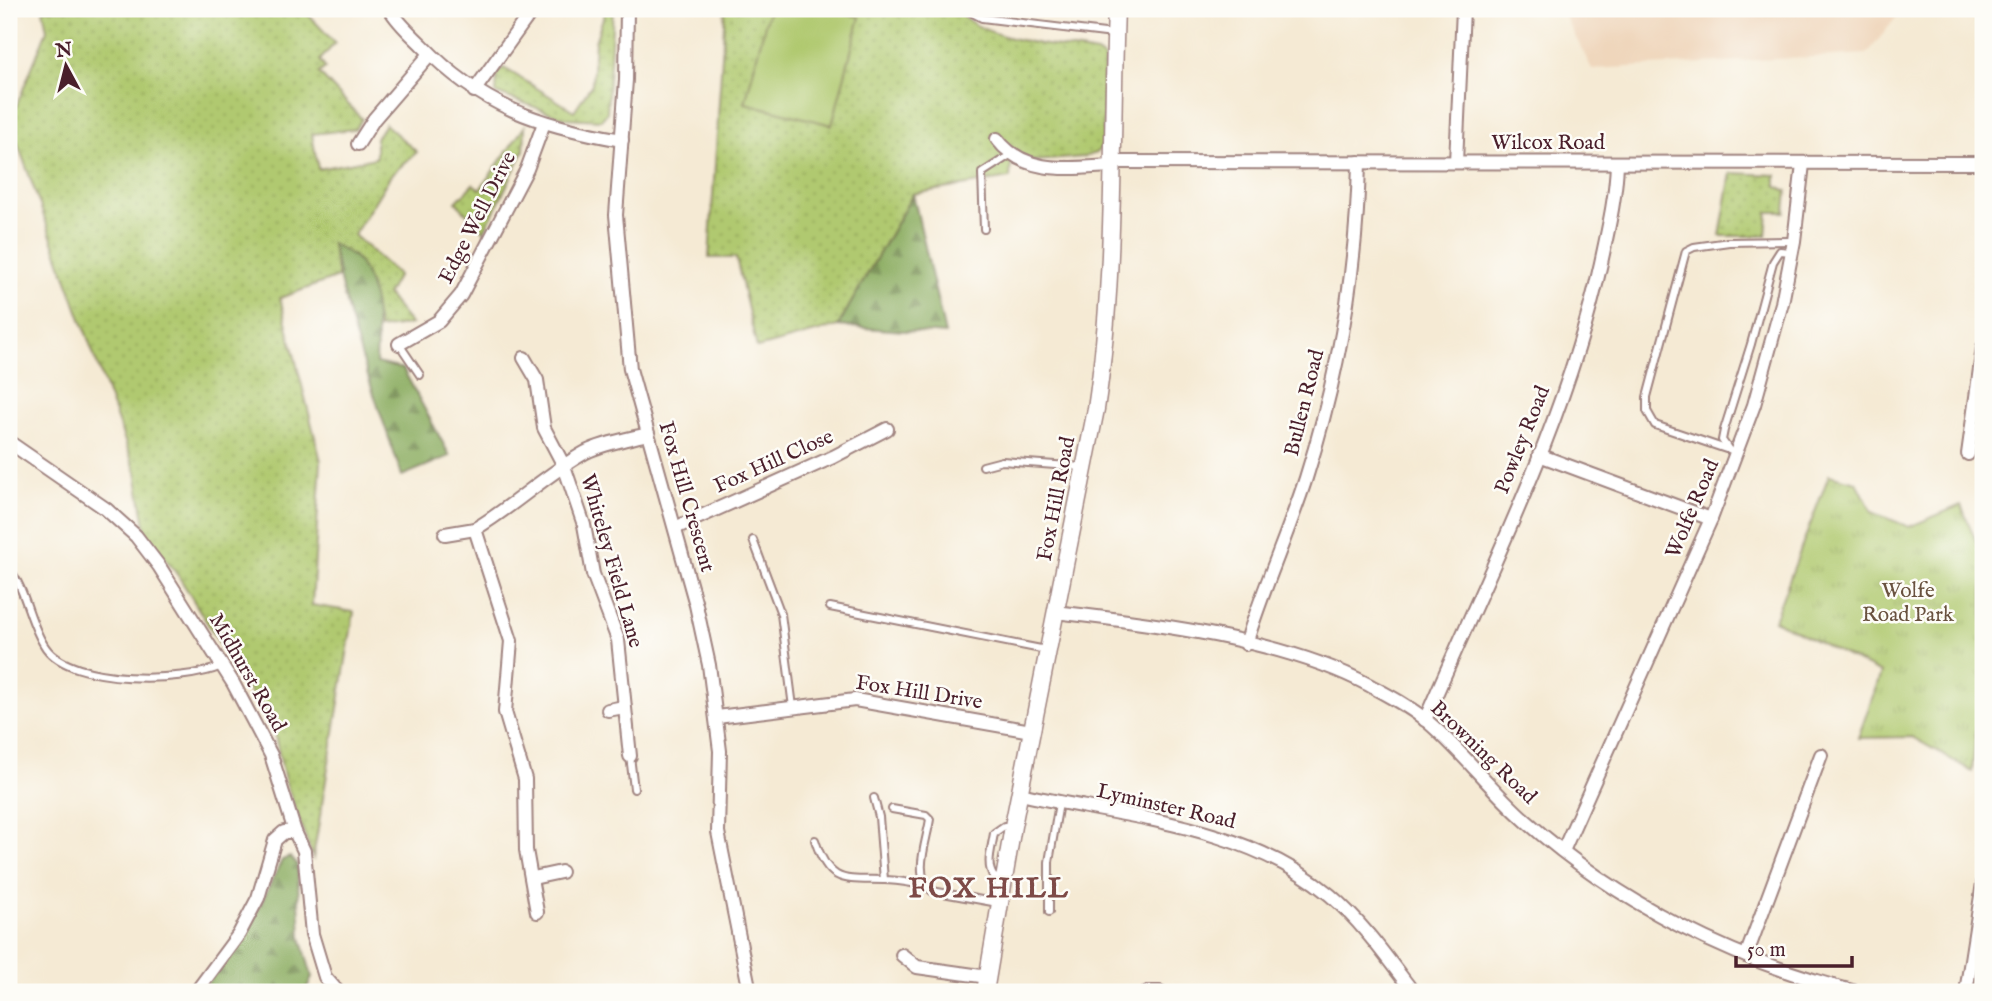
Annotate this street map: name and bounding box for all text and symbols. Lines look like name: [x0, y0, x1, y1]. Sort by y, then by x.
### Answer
north arrow: [32, 32, 102, 102]
text: N: [54, 38, 74, 64]
street label: Wilcox Road: [1491, 130, 1606, 157]
street label: Edge Well Drive: [433, 147, 523, 289]
street label: Bullen Road: [1279, 346, 1331, 459]
street label: Powley Road: [1489, 381, 1557, 498]
street label: Fox Hill Crescent: [652, 419, 720, 575]
street label: Fox Hill Close: [710, 424, 838, 500]
street label: Fox Hill Road: [1032, 434, 1082, 564]
street label: Wolfe Road: [1660, 455, 1726, 563]
street label: Whiteley Field Lane: [573, 471, 649, 651]
park label: Wolfe Road Park: [1862, 578, 1955, 629]
street label: Midhurst Road: [202, 609, 292, 738]
street label: Fox Hill Drive: [854, 670, 985, 716]
street label: Browning Road: [1424, 695, 1543, 811]
street label: Lyminster Road: [1094, 778, 1239, 836]
district label: FOX HILL: [908, 872, 1070, 907]
scale bar: [1736, 924, 1852, 968]
text: 50 m: [1747, 937, 1786, 964]

